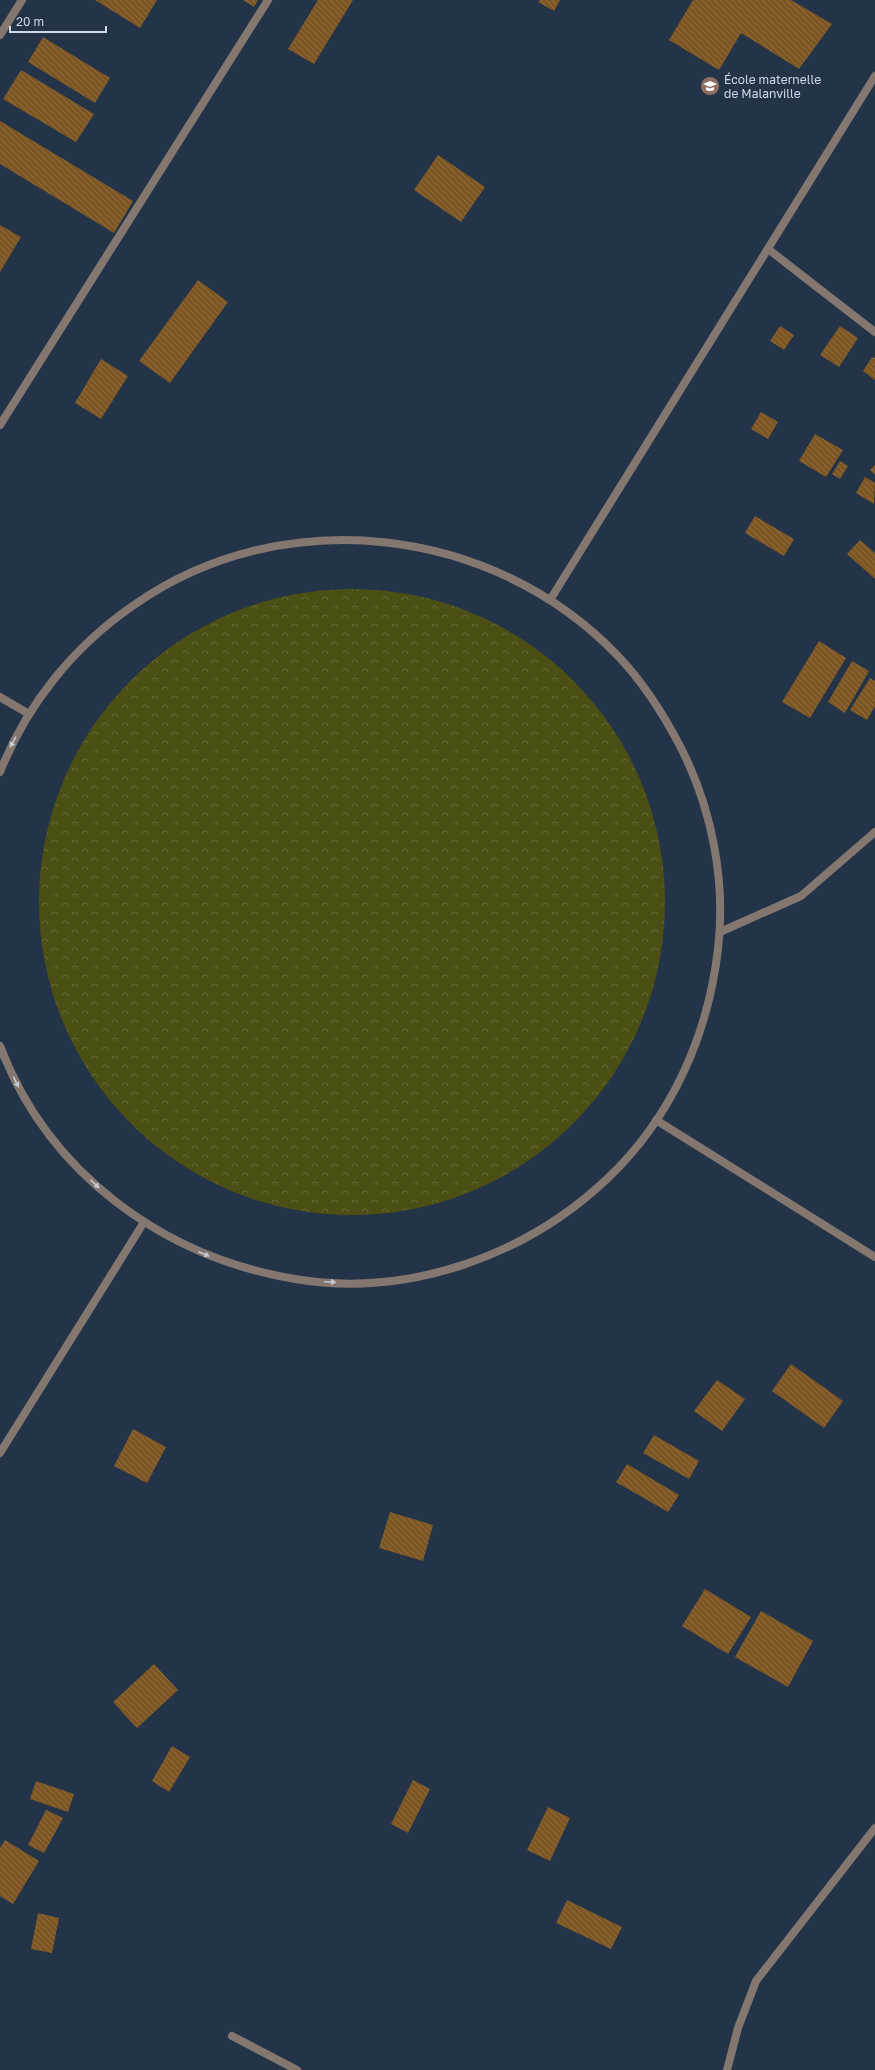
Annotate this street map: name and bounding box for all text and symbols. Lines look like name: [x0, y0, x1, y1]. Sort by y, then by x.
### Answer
scale bar: [10, 8, 106, 34]
text: 20 m: [16, 14, 44, 29]
place label: École maternelle de Malanville: [724, 72, 821, 101]
school or university icon: École maternelle de Malanville: [699, 75, 721, 97]
one-way arrow: [10, 737, 17, 748]
one-way arrow: [13, 1076, 19, 1087]
one-way arrow: [90, 1179, 100, 1189]
one-way arrow: [199, 1251, 211, 1257]
one-way arrow: [324, 1279, 336, 1286]

